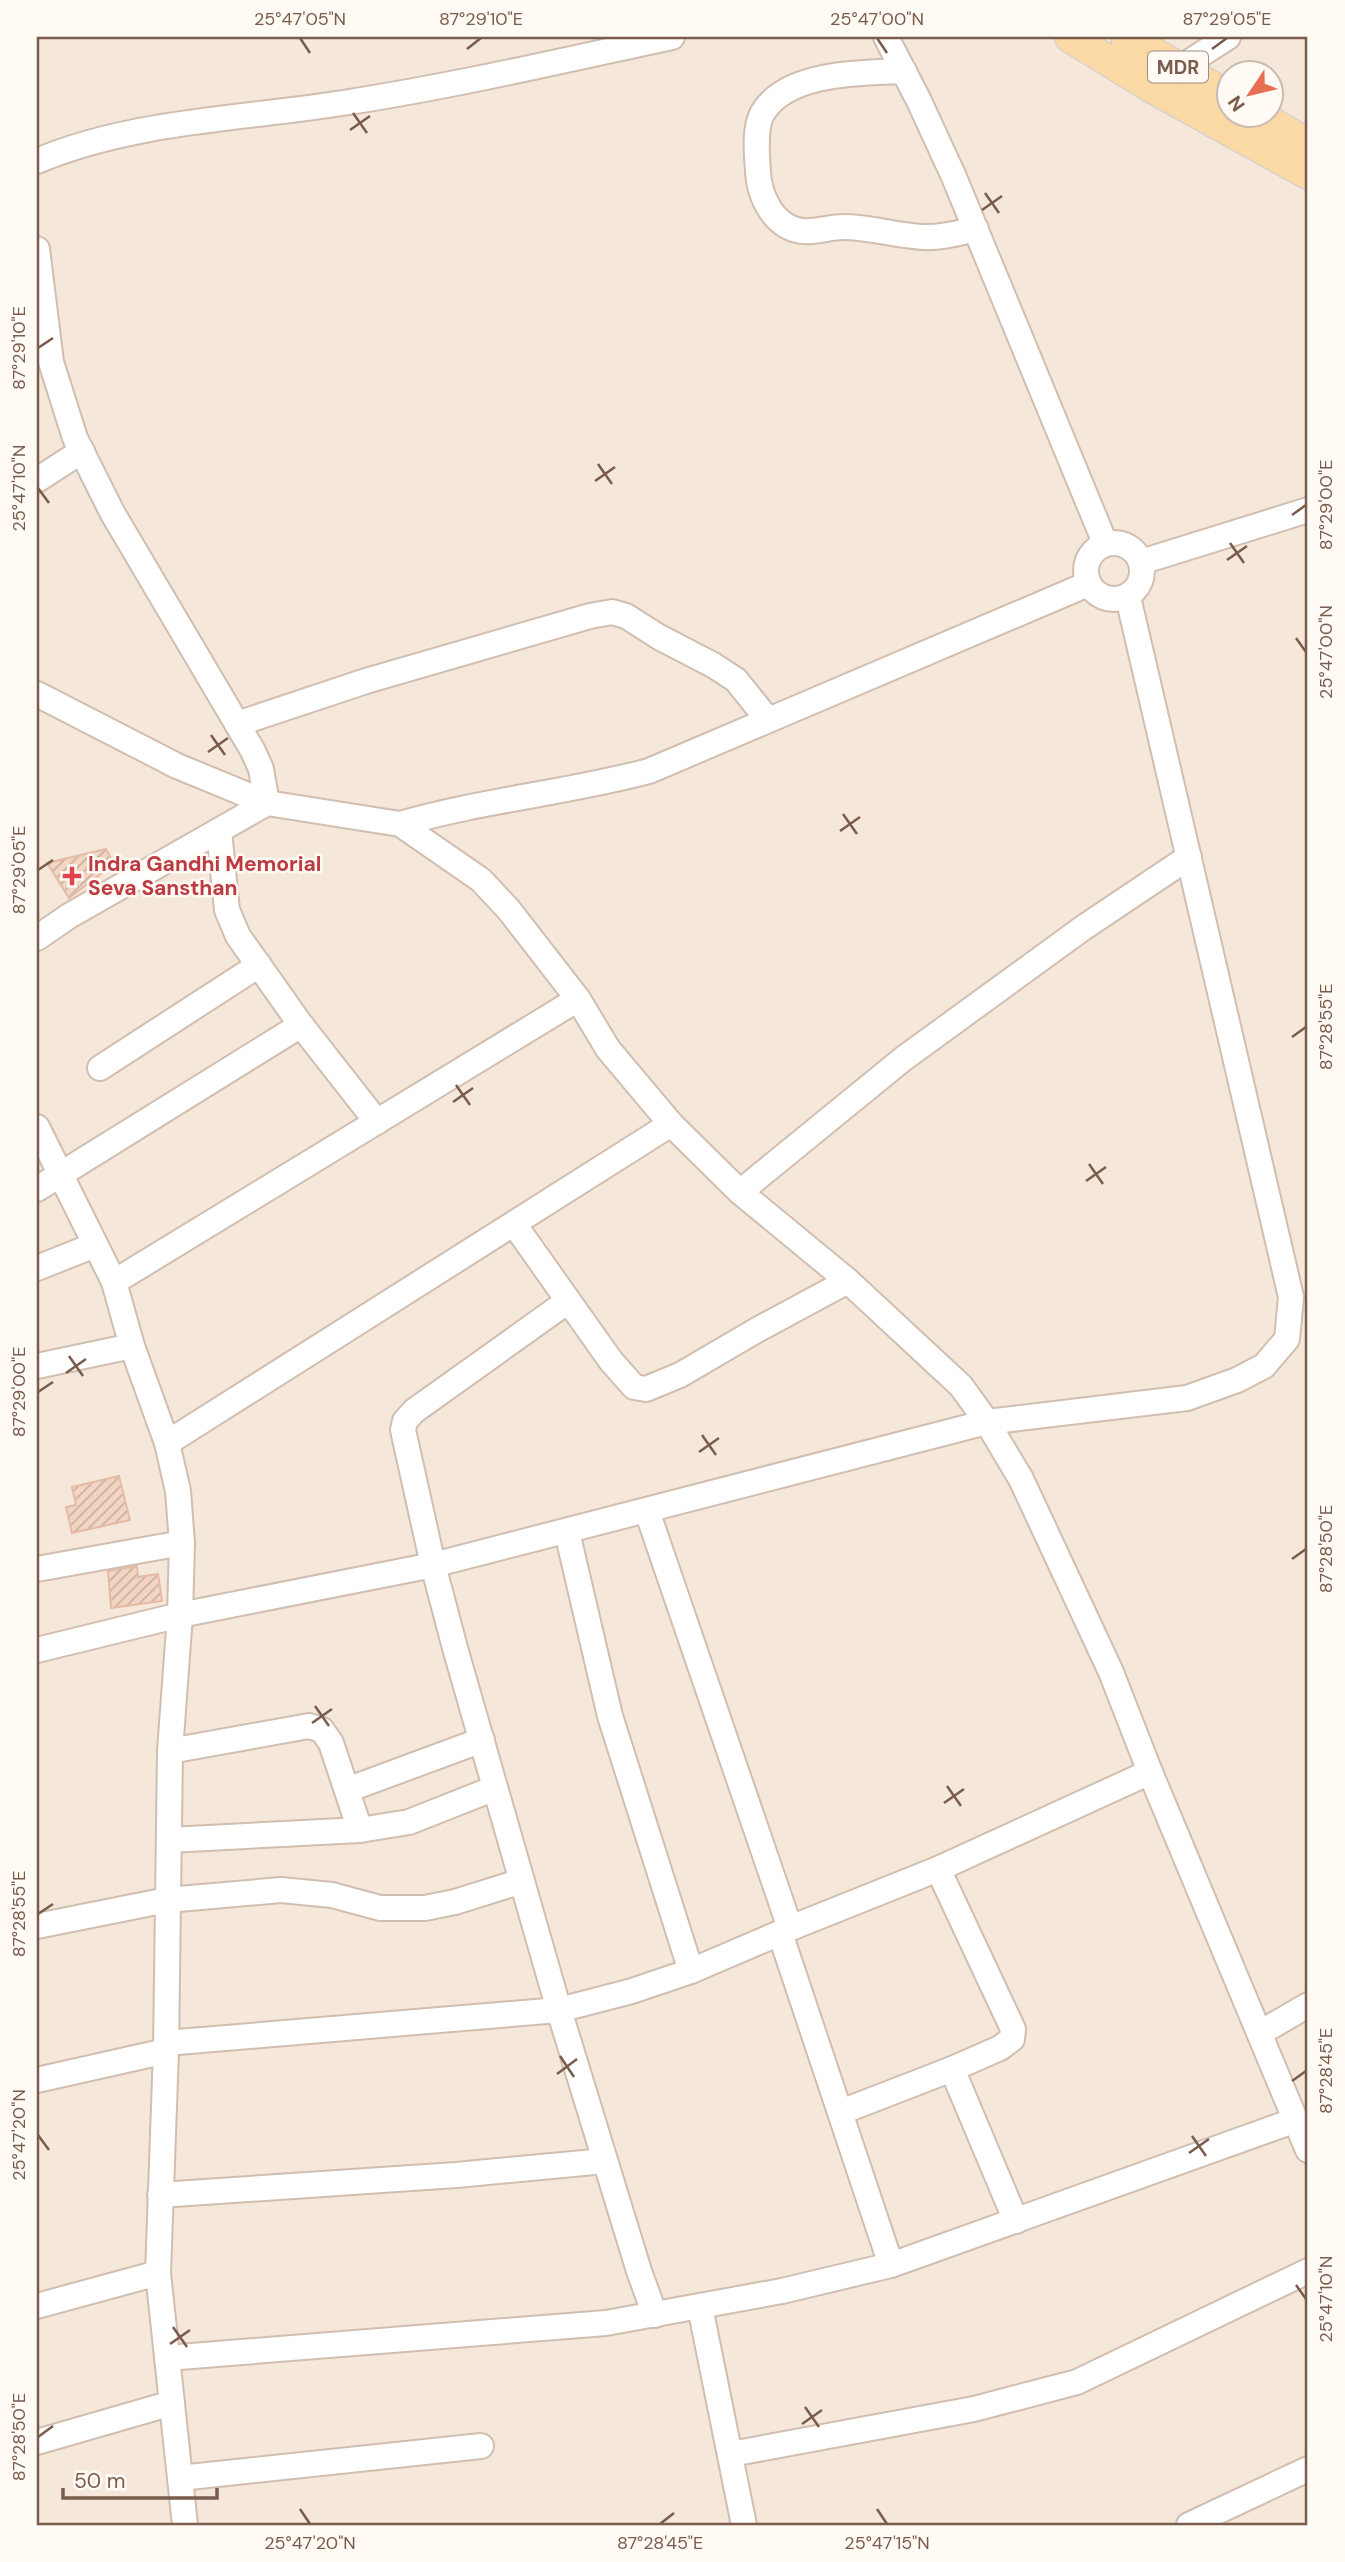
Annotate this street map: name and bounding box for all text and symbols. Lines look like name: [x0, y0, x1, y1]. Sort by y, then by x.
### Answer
text: 25°47'05"N: [254, 7, 346, 31]
text: 87°29'10"E: [439, 7, 523, 31]
text: 25°47'00"N: [830, 7, 924, 31]
text: 87°29'05"E: [1182, 7, 1272, 31]
road number: MDR: [1148, 52, 1208, 82]
north arrow: [1216, 60, 1286, 130]
text: N: [1222, 91, 1251, 116]
text: 87°29'10"E: [7, 306, 31, 390]
text: 25°47'10"N: [7, 444, 31, 532]
text: 87°29'00"E: [1314, 460, 1338, 550]
text: 25°47'00"N: [1314, 605, 1338, 699]
text: 87°29'05"E: [7, 825, 31, 915]
place label: Indra Gandhi Memorial Seva Sansthan: [88, 850, 321, 902]
marker: Indra Gandhi Memorial Seva Sansthan: [62, 866, 82, 886]
text: 87°28'55"E: [1314, 984, 1338, 1070]
text: 87°29'00"E: [7, 1347, 31, 1437]
text: 87°28'50"E: [1314, 1505, 1338, 1593]
text: 87°28'55"E: [7, 1871, 31, 1957]
text: 87°28'45"E: [1314, 2028, 1338, 2114]
text: 25°47'20"N: [7, 2089, 31, 2181]
text: 25°47'10"N: [1314, 2255, 1338, 2343]
text: 87°28'50"E: [7, 2393, 31, 2481]
scale bar: [63, 2457, 217, 2501]
text: 50 m: [74, 2467, 125, 2495]
text: 25°47'20"N: [264, 2531, 356, 2555]
text: 87°28'45"E: [617, 2531, 703, 2555]
text: 25°47'15"N: [844, 2531, 930, 2555]

